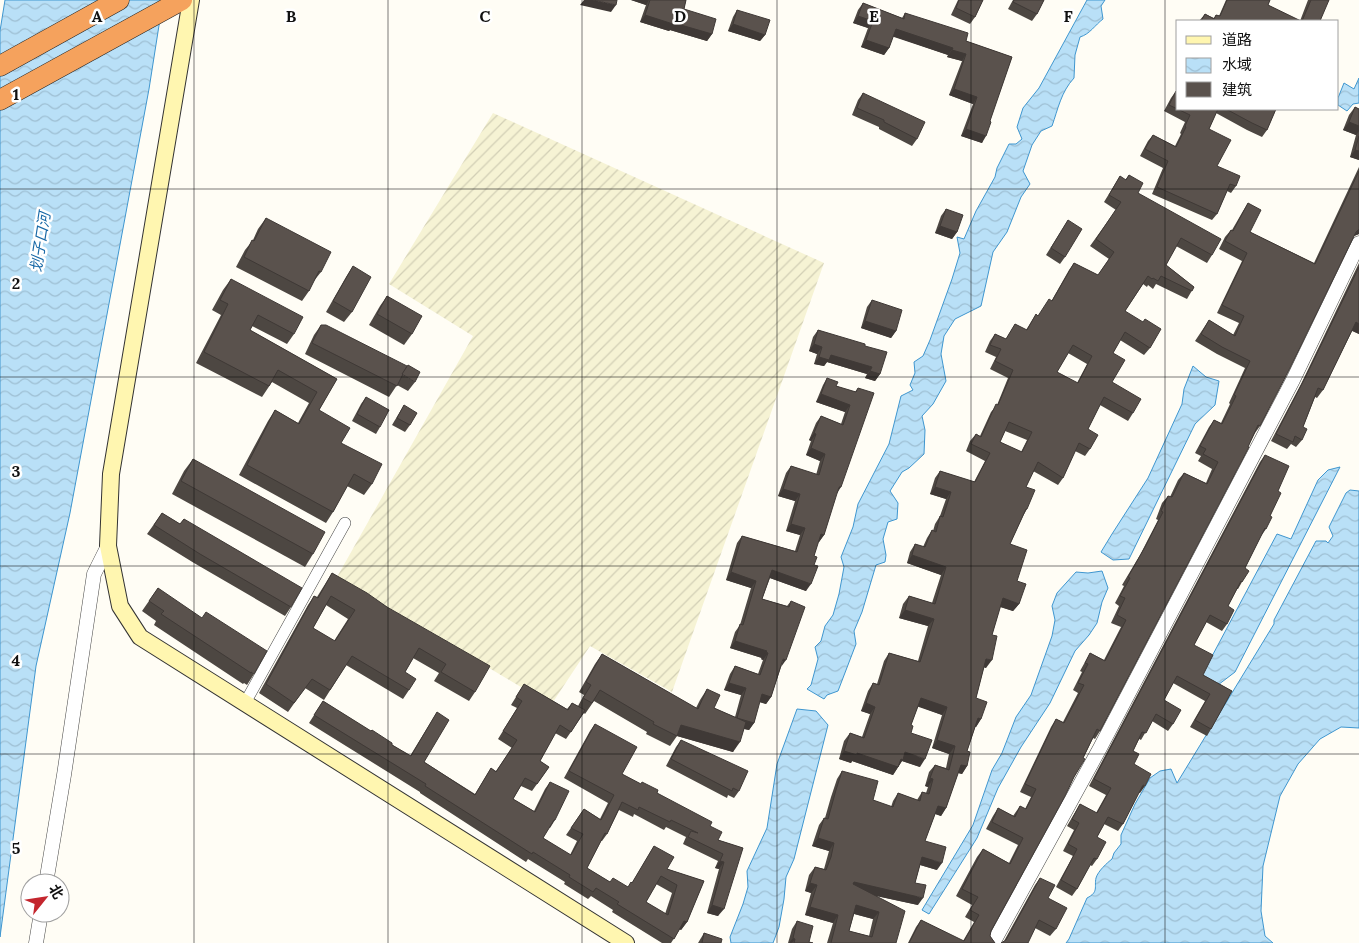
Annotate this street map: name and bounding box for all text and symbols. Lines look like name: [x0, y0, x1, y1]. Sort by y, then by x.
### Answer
text: A: [92, 6, 103, 26]
text: B: [286, 6, 297, 26]
text: C: [479, 6, 491, 26]
text: D: [674, 6, 686, 26]
text: E: [869, 6, 879, 26]
text: F: [1063, 6, 1073, 26]
legend: [1176, 20, 1339, 110]
text: 道路: [1222, 30, 1252, 49]
text: 水域: [1222, 55, 1252, 74]
text: 建筑: [1222, 80, 1252, 99]
text: 1: [13, 84, 19, 104]
water label: 划子口河: [26, 208, 55, 273]
text: 2: [12, 273, 20, 293]
text: 3: [12, 461, 21, 481]
text: 4: [12, 650, 21, 670]
text: 5: [12, 838, 21, 858]
north arrow: [20, 873, 70, 923]
text: 北: [45, 881, 68, 902]

